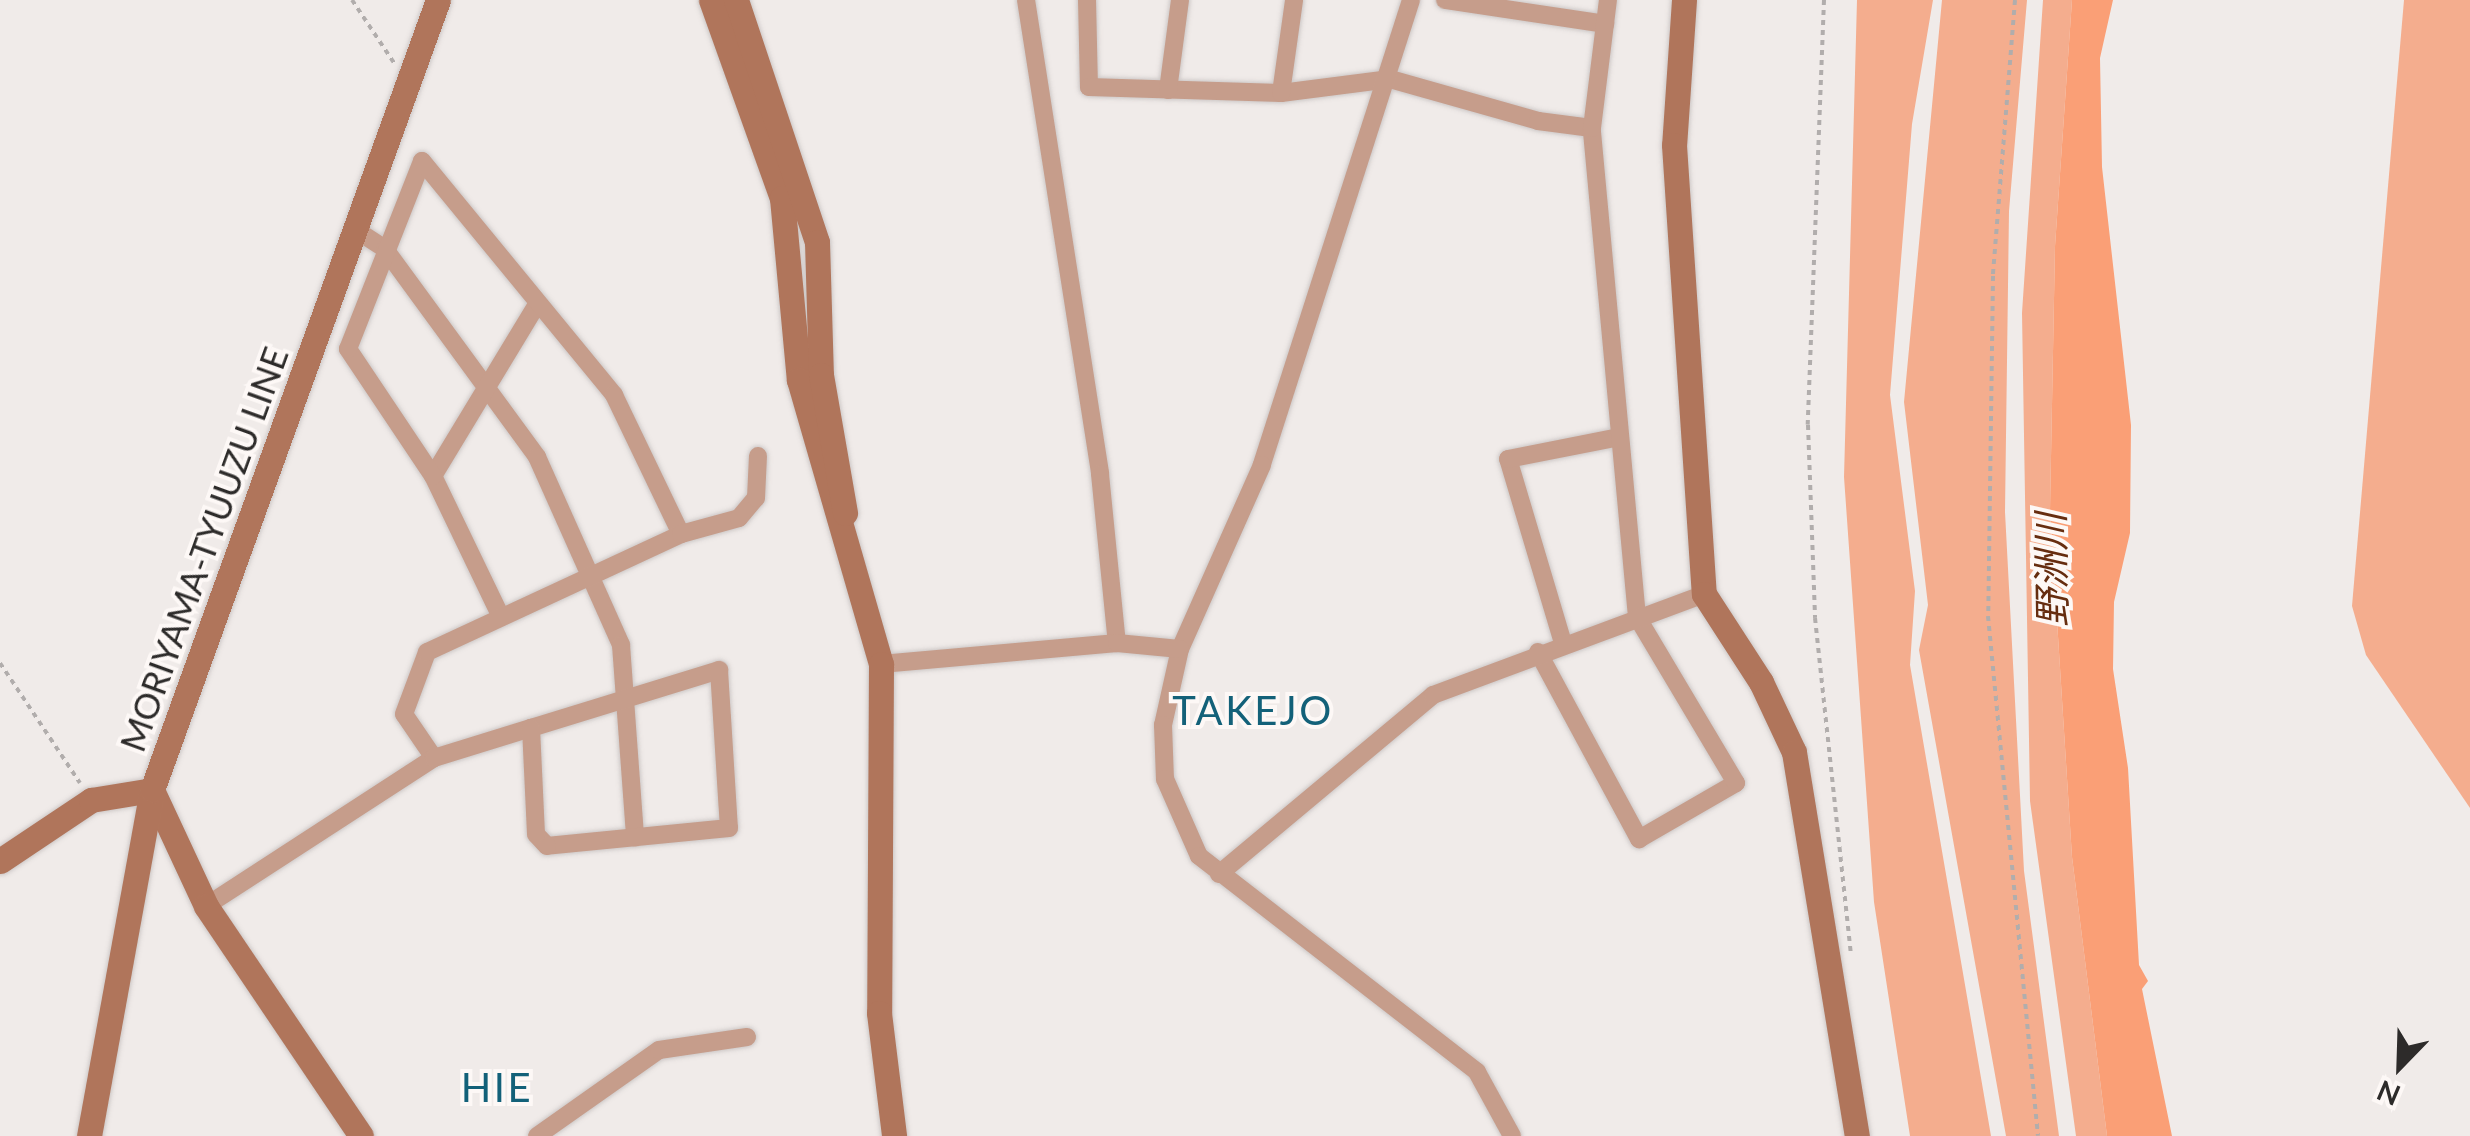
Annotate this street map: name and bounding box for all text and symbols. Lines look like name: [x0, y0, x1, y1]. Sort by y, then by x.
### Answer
street label: MORIYAMA-TYUUZU LINE: [110, 341, 296, 757]
water label: 野洲川: [2027, 513, 2075, 627]
district label: TAKEJO: [1172, 686, 1334, 734]
north arrow: [2350, 1016, 2450, 1116]
district label: HIE: [461, 1063, 533, 1111]
text: N: [2372, 1074, 2405, 1113]

